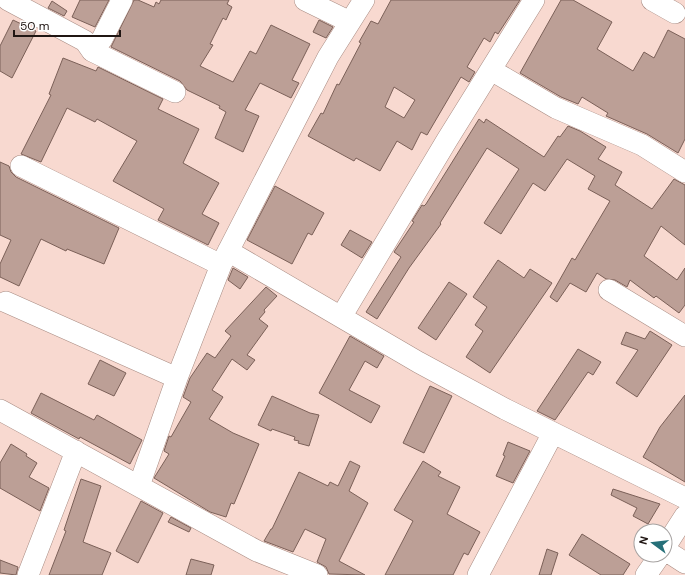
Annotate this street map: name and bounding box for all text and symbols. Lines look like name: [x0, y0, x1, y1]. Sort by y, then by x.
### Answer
scale bar: [14, 12, 120, 38]
text: 50 m: [20, 18, 49, 34]
north arrow: [633, 523, 673, 563]
text: N: [636, 535, 651, 546]

